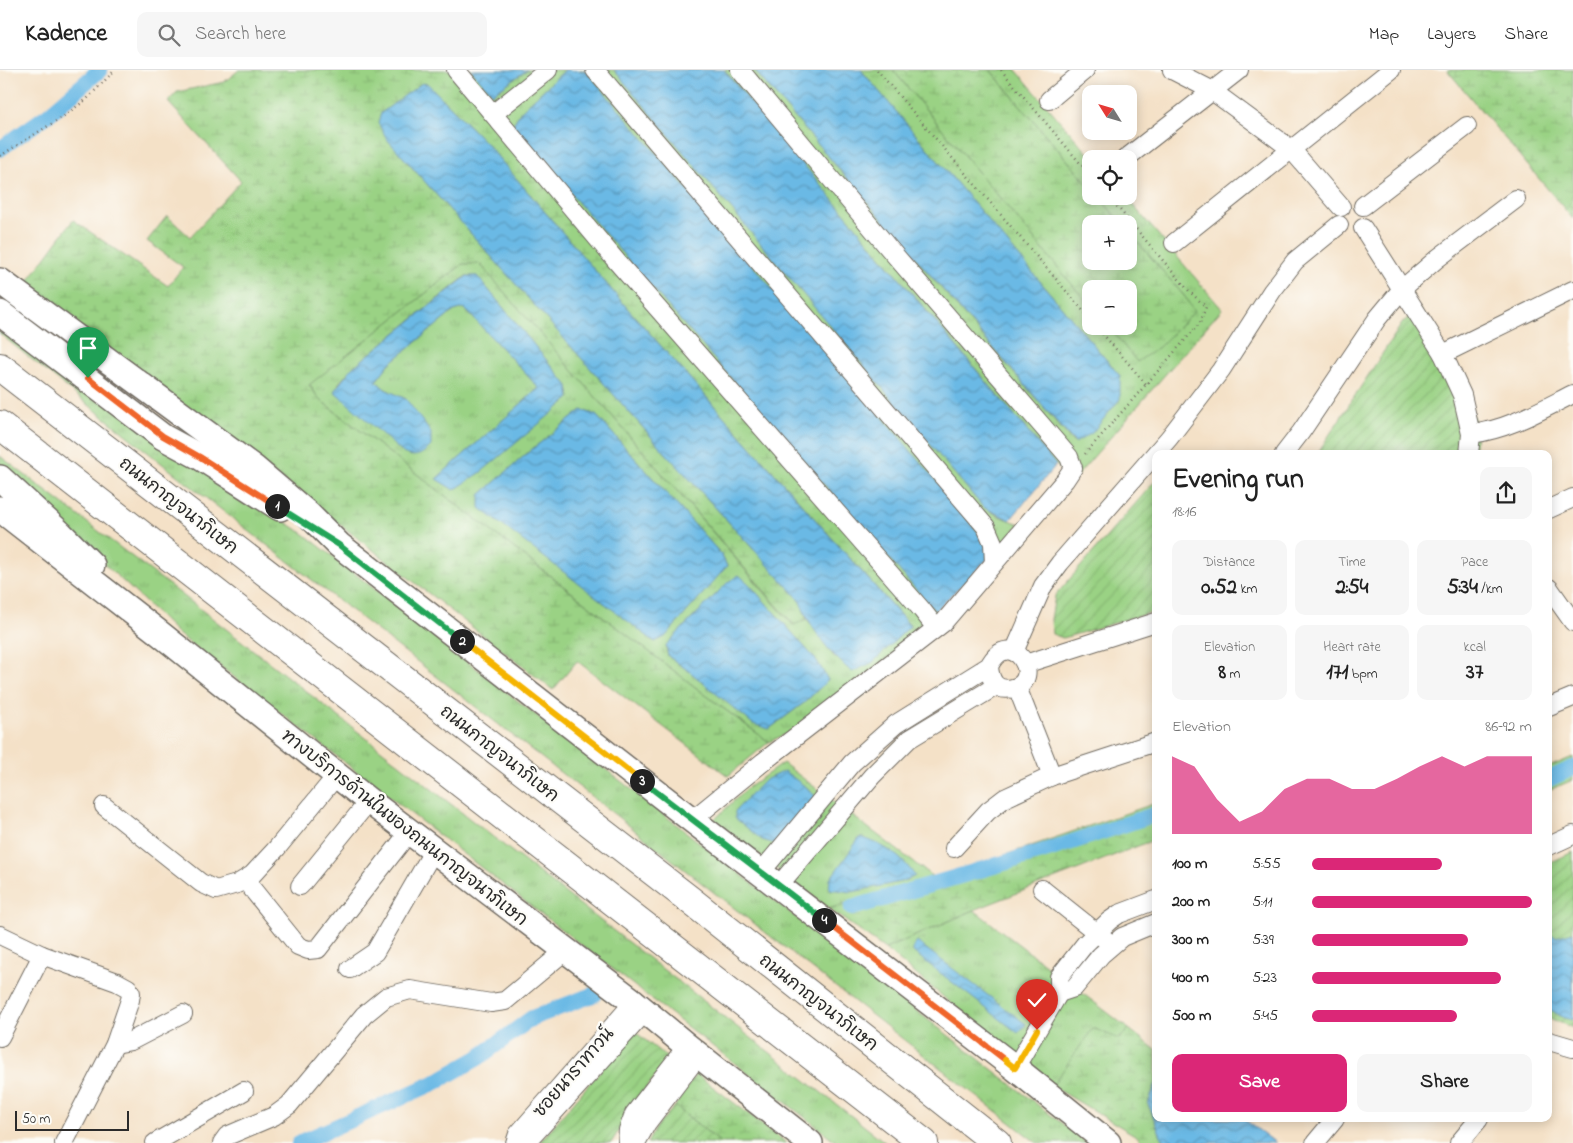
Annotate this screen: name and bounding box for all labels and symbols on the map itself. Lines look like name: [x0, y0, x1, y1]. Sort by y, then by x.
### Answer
north arrow: [1082, 85, 1138, 140]
pin: [67, 327, 109, 378]
street label: ถนนกาญจนาภิเษก: [113, 452, 243, 561]
pin: 1: [264, 494, 290, 518]
pin: 2: [450, 628, 474, 654]
street label: ถนนกาญจนาภิเษก: [434, 700, 564, 809]
street label: ทางบริการด้านในของถนนกาญจนาภิเษก: [275, 722, 534, 933]
pin: 3: [630, 768, 654, 794]
pin: 4: [812, 908, 836, 932]
street label: ถนนกาญจนาภิเษก: [753, 949, 883, 1058]
pin: [1016, 979, 1058, 1030]
street label: ซอยนาราทาวน์: [526, 1021, 621, 1124]
scale bar: [15, 1108, 129, 1131]

